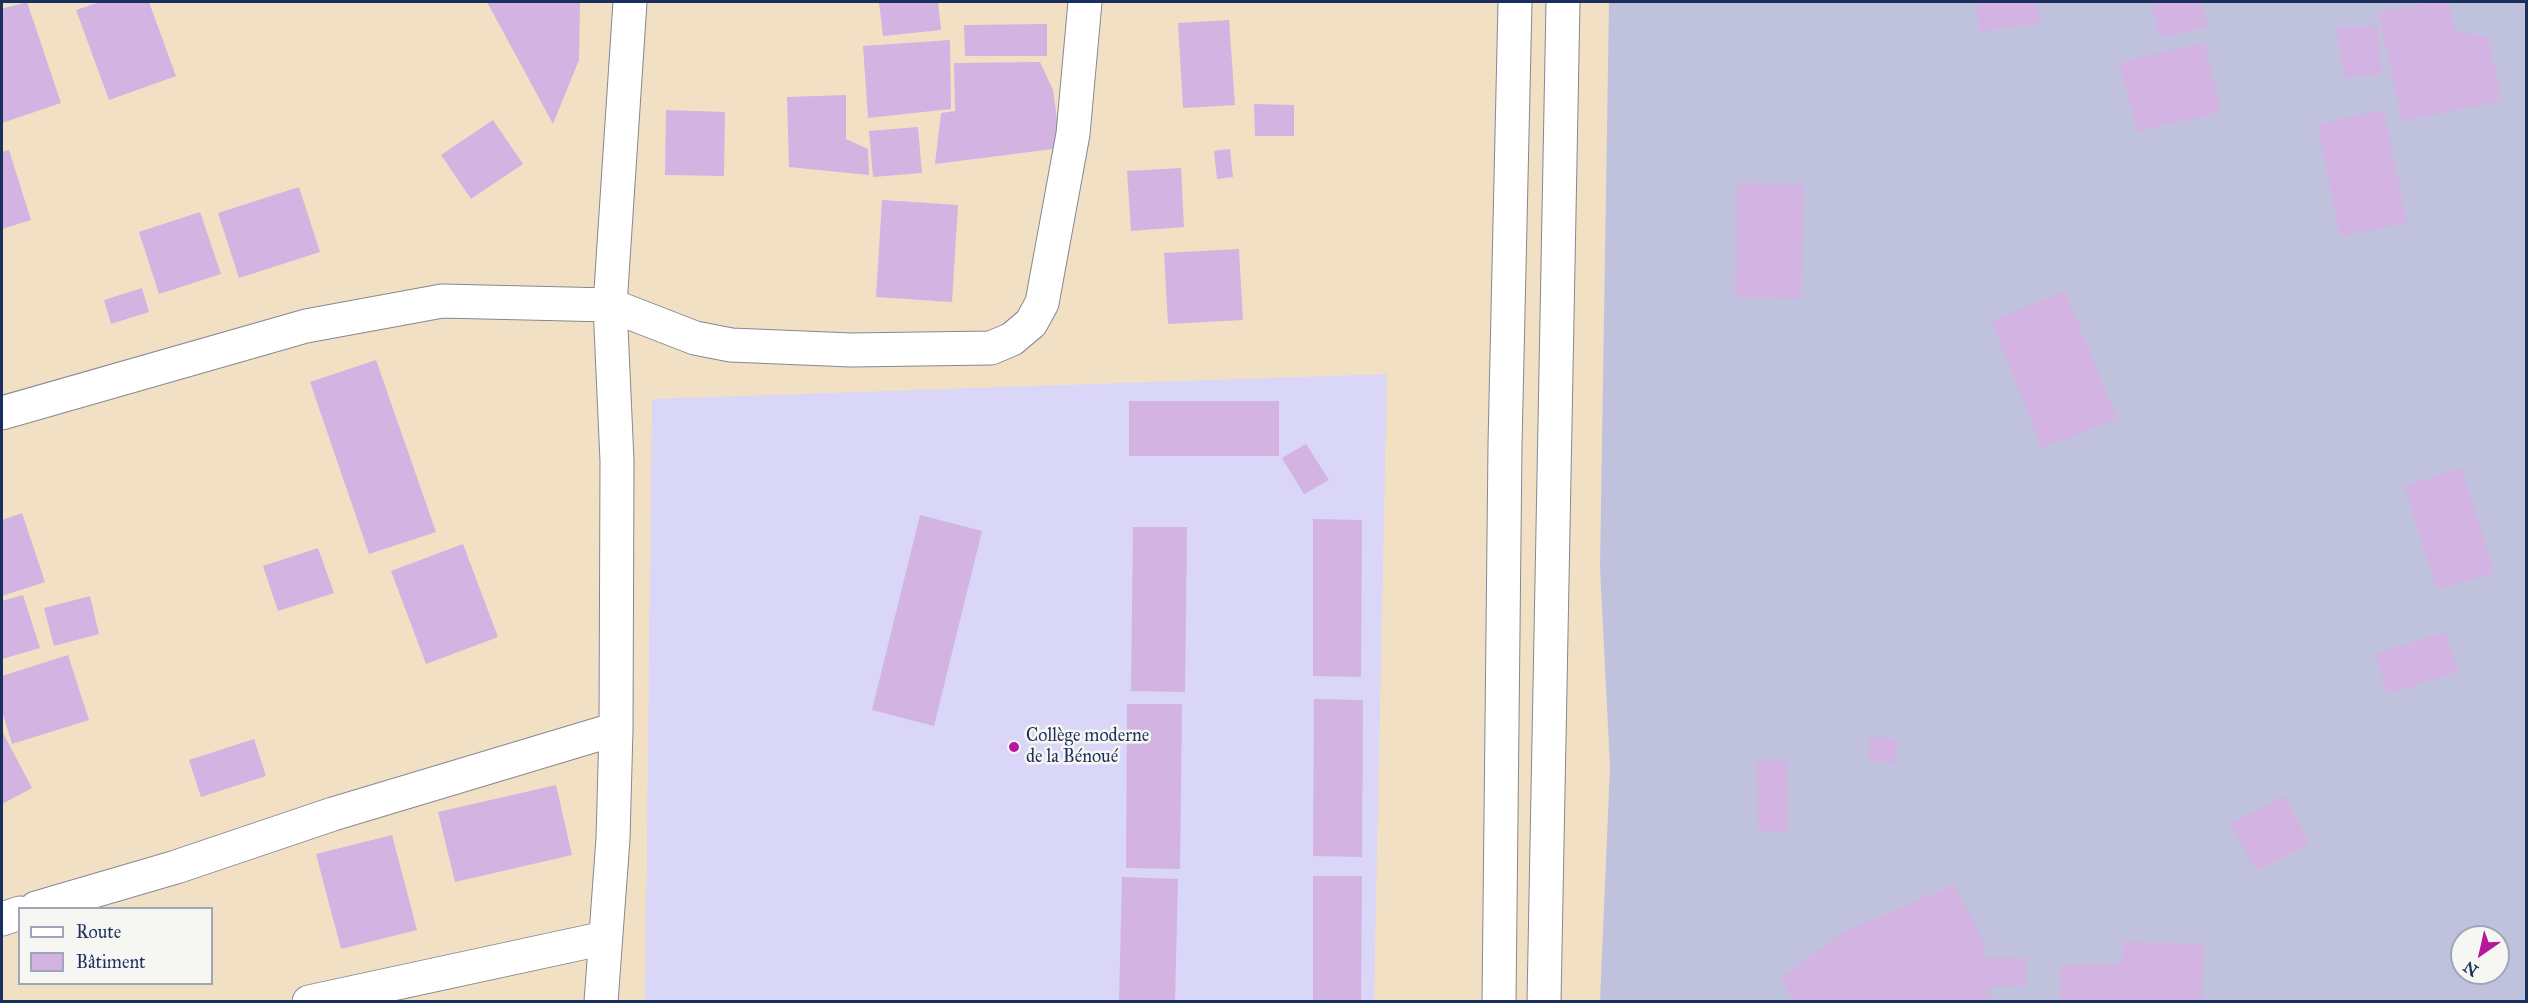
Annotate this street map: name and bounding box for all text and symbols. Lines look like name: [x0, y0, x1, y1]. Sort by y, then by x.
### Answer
place label: Collège moderne de la Bénoué: [1026, 726, 1149, 768]
marker: Collège moderne de la Bénoué: [1007, 740, 1021, 754]
legend: [18, 907, 213, 985]
text: Route: [76, 921, 121, 943]
north arrow: [2450, 925, 2510, 985]
text: Bâtiment: [76, 951, 145, 973]
text: N: [2460, 957, 2482, 980]

